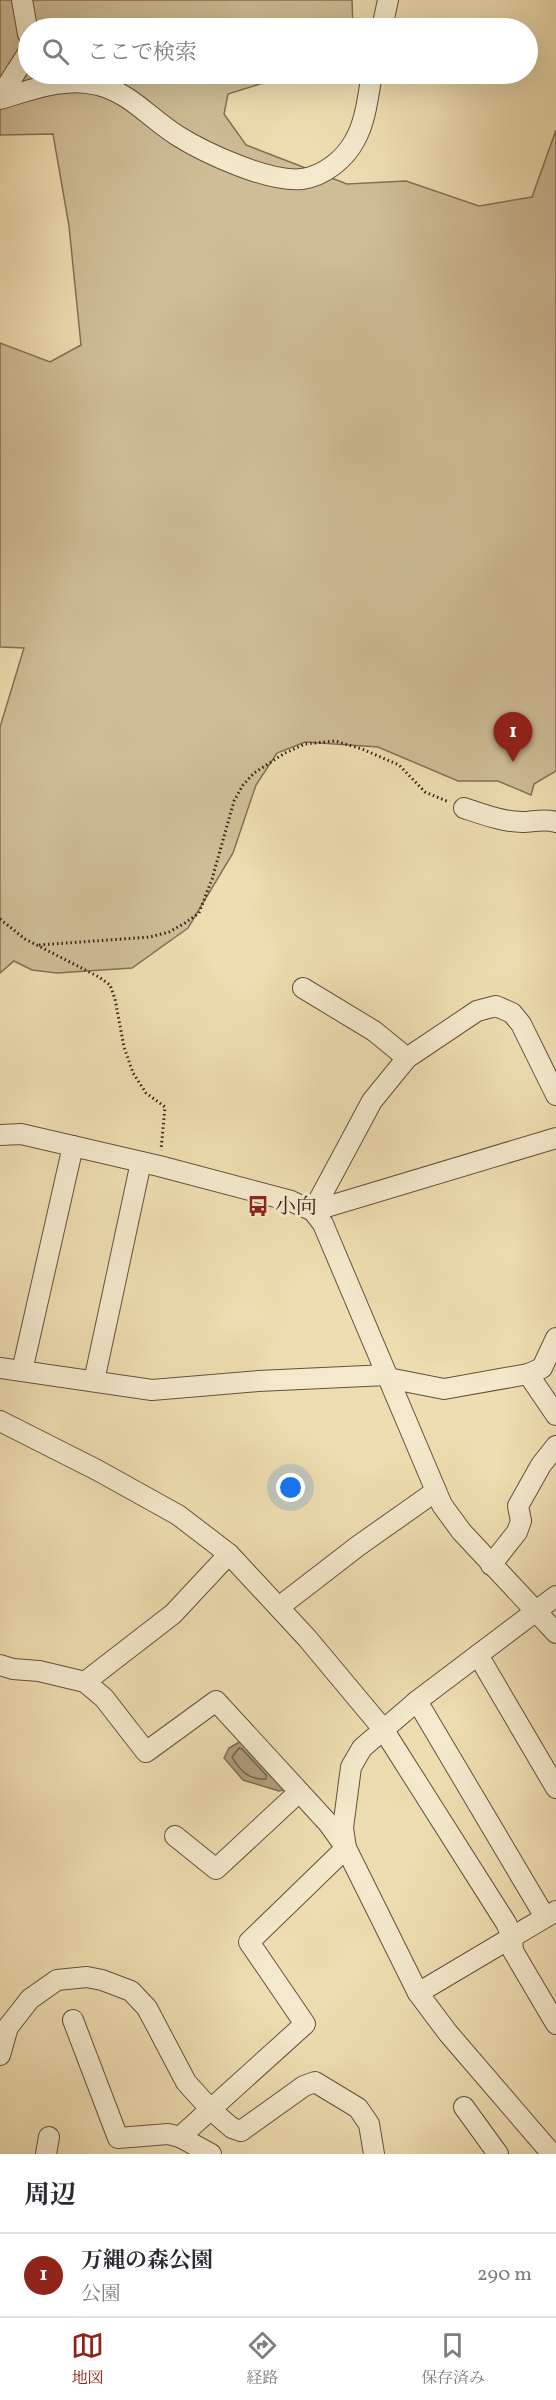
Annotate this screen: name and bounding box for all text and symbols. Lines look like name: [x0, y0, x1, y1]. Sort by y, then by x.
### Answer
search box: [18, 18, 538, 84]
icon: search: [39, 35, 72, 68]
text: ここで検索: [87, 38, 197, 69]
pin: 1: [494, 712, 532, 762]
place label: 小向: [275, 1193, 317, 1222]
bus stop icon: 小向: [246, 1194, 270, 1218]
your location: [276, 1473, 305, 1502]
text: 周辺: [24, 2178, 76, 2214]
text: 万縄の森公園: [81, 2246, 213, 2277]
text: 1: [39, 2261, 48, 2289]
text: 290 m: [477, 2261, 532, 2289]
text: 公園: [81, 2281, 121, 2309]
tab: 地図: [71, 2329, 104, 2390]
tab: 経路: [246, 2329, 279, 2390]
tab: 保存済み: [421, 2329, 485, 2390]

